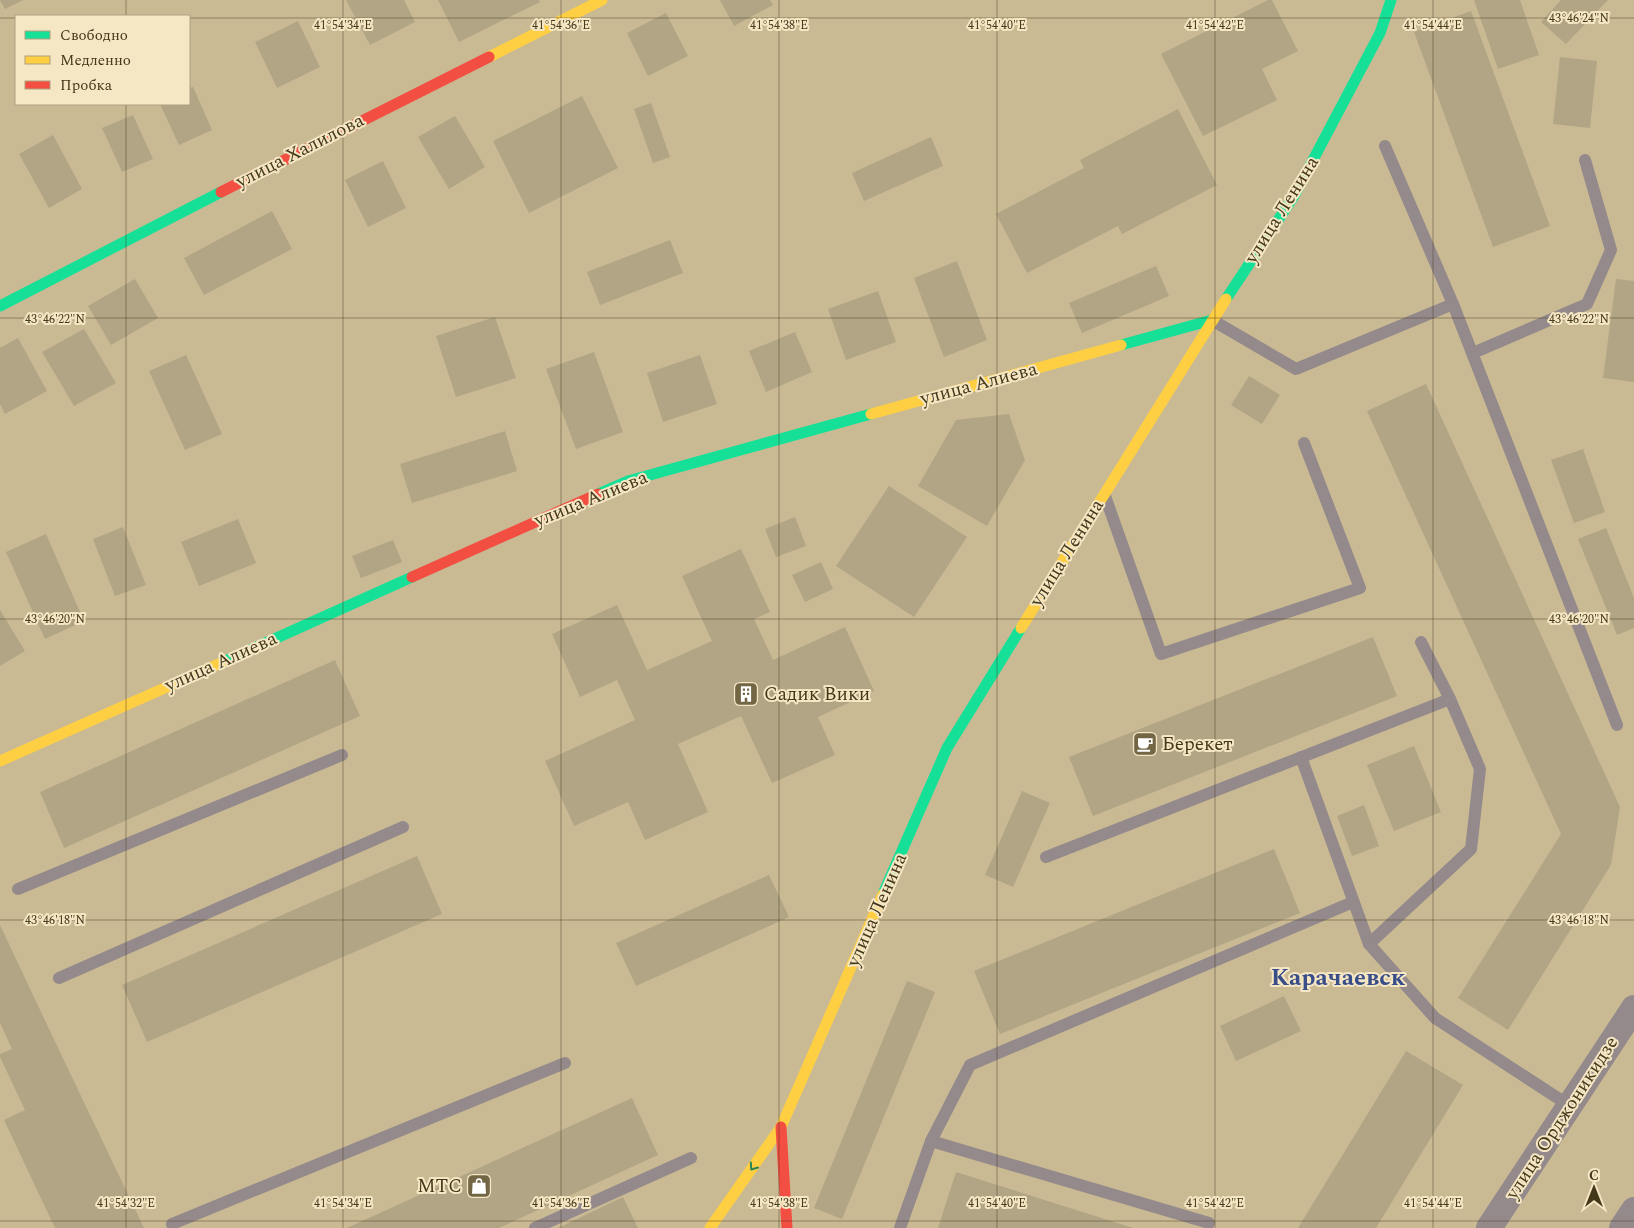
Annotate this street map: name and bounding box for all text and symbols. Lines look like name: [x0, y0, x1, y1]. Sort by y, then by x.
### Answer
text: 43°46'24"N: [1549, 9, 1609, 28]
legend: [15, 15, 190, 105]
text: 41°54'34"E: [314, 16, 372, 35]
text: 41°54'36"E: [532, 16, 590, 35]
text: 41°54'38"E: [750, 16, 808, 35]
text: 41°54'40"E: [968, 16, 1026, 35]
text: 41°54'42"E: [1186, 16, 1244, 35]
text: 41°54'44"E: [1404, 16, 1462, 35]
text: Свободно: [60, 24, 128, 47]
text: Медленно: [60, 49, 131, 72]
text: Пробка: [60, 74, 113, 97]
street label: улица Халилова: [230, 106, 370, 196]
street label: улица Ленина: [1237, 150, 1327, 270]
text: 43°46'22"N: [25, 310, 85, 329]
text: 43°46'22"N: [1549, 310, 1609, 329]
street label: улица Алиева: [916, 354, 1041, 414]
street label: улица Алиева: [529, 463, 653, 535]
street label: улица Ленина: [1022, 493, 1112, 613]
text: 43°46'20"N: [25, 610, 85, 629]
text: 43°46'20"N: [1549, 610, 1609, 629]
street label: улица Алиева: [159, 624, 282, 700]
place label: Садик Вики: [764, 680, 870, 709]
building icon: Садик Вики: [733, 681, 759, 707]
place label: Берекет: [1162, 730, 1233, 759]
cafe icon: Берекет: [1132, 731, 1158, 757]
street label: улица Ленина: [839, 848, 915, 973]
text: 43°46'18"N: [25, 911, 85, 930]
text: 43°46'18"N: [1549, 911, 1609, 930]
district label: Карачаевск: [1271, 960, 1406, 996]
street label: улица Орджоникидзе: [1498, 1031, 1626, 1206]
one-way arrow: [750, 1161, 759, 1171]
north arrow: [1569, 1163, 1619, 1213]
text: С: [1589, 1165, 1599, 1186]
place label: МТС: [417, 1172, 462, 1201]
shop icon: МТС: [466, 1173, 492, 1199]
text: 41°54'32"E: [97, 1194, 155, 1213]
text: 41°54'34"E: [314, 1194, 372, 1213]
text: 41°54'36"E: [532, 1194, 590, 1213]
text: 41°54'38"E: [750, 1194, 808, 1213]
text: 41°54'40"E: [968, 1194, 1026, 1213]
text: 41°54'42"E: [1186, 1194, 1244, 1213]
text: 41°54'44"E: [1404, 1194, 1462, 1213]

